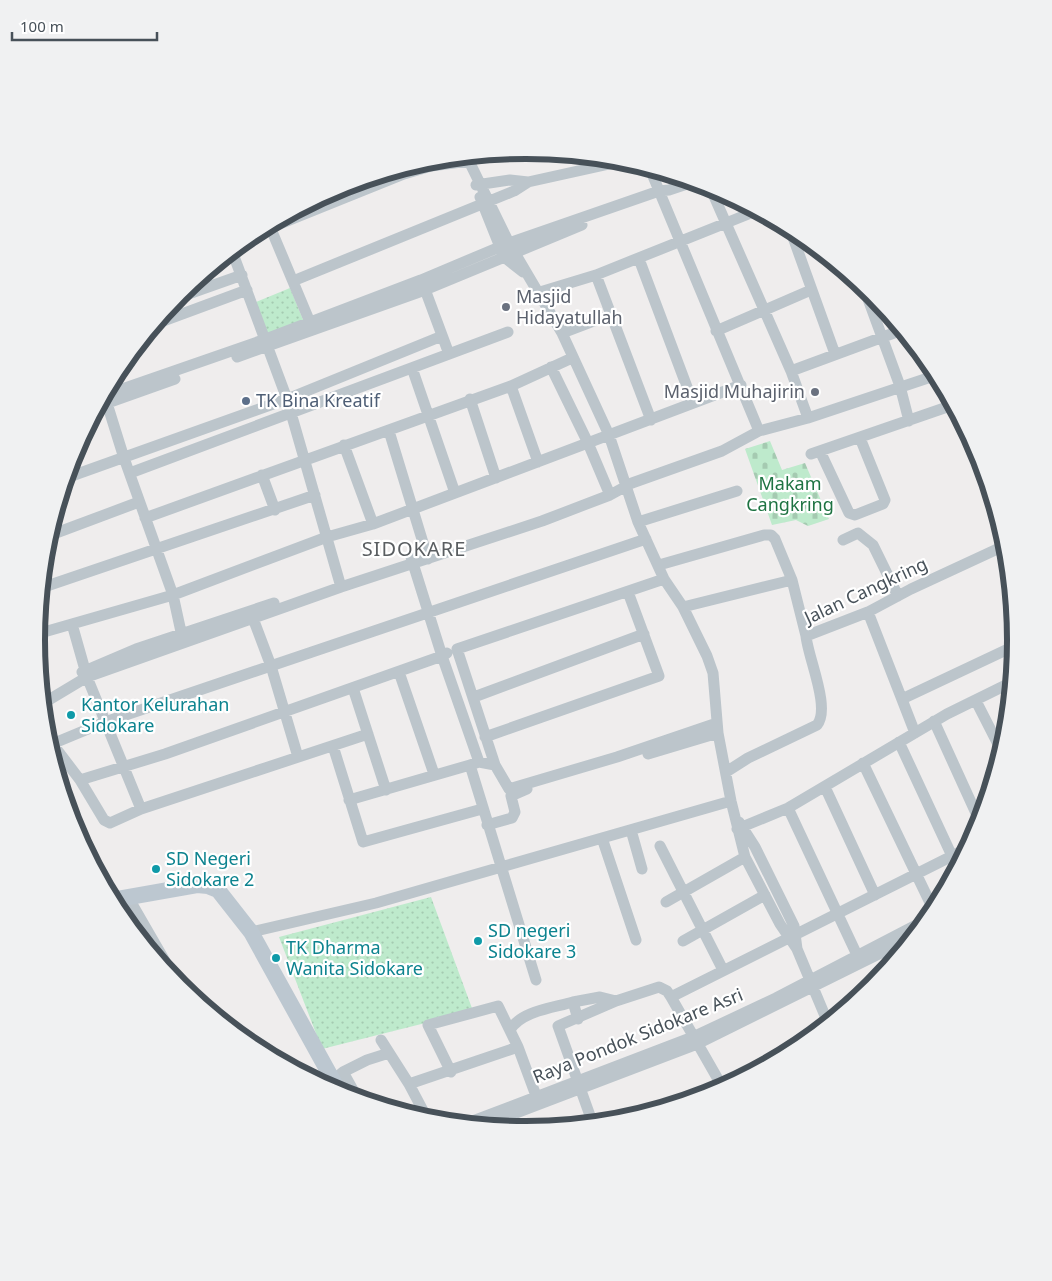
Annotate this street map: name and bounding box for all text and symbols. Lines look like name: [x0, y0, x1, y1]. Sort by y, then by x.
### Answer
scale bar: [12, 10, 158, 42]
text: 100 m: [20, 16, 64, 36]
place label: Masjid Hidayatullah: [516, 284, 623, 329]
marker: Masjid Hidayatullah: [500, 301, 512, 313]
place label: Masjid Muhajirin: [664, 379, 805, 403]
marker: Masjid Muhajirin: [809, 386, 821, 398]
place label: TK Bina Kreatif: [256, 388, 381, 412]
marker: TK Bina Kreatif: [240, 395, 252, 407]
park label: Makam Cangkring: [746, 471, 834, 516]
district label: SIDOKARE: [362, 535, 466, 562]
street label: Jalan Cangkring: [798, 551, 931, 630]
place label: Kantor Kelurahan Sidokare: [81, 692, 229, 737]
marker: Kantor Kelurahan Sidokare: [65, 709, 77, 721]
place label: SD Negeri Sidokare 2: [166, 846, 254, 891]
marker: SD Negeri Sidokare 2: [150, 863, 162, 875]
place label: SD negeri Sidokare 3: [488, 918, 576, 963]
place label: TK Dharma Wanita Sidokare: [286, 935, 423, 980]
marker: SD negeri Sidokare 3: [472, 935, 484, 947]
marker: TK Dharma Wanita Sidokare: [270, 952, 282, 964]
street label: Raya Pondok Sidokare Asri: [529, 982, 746, 1088]

